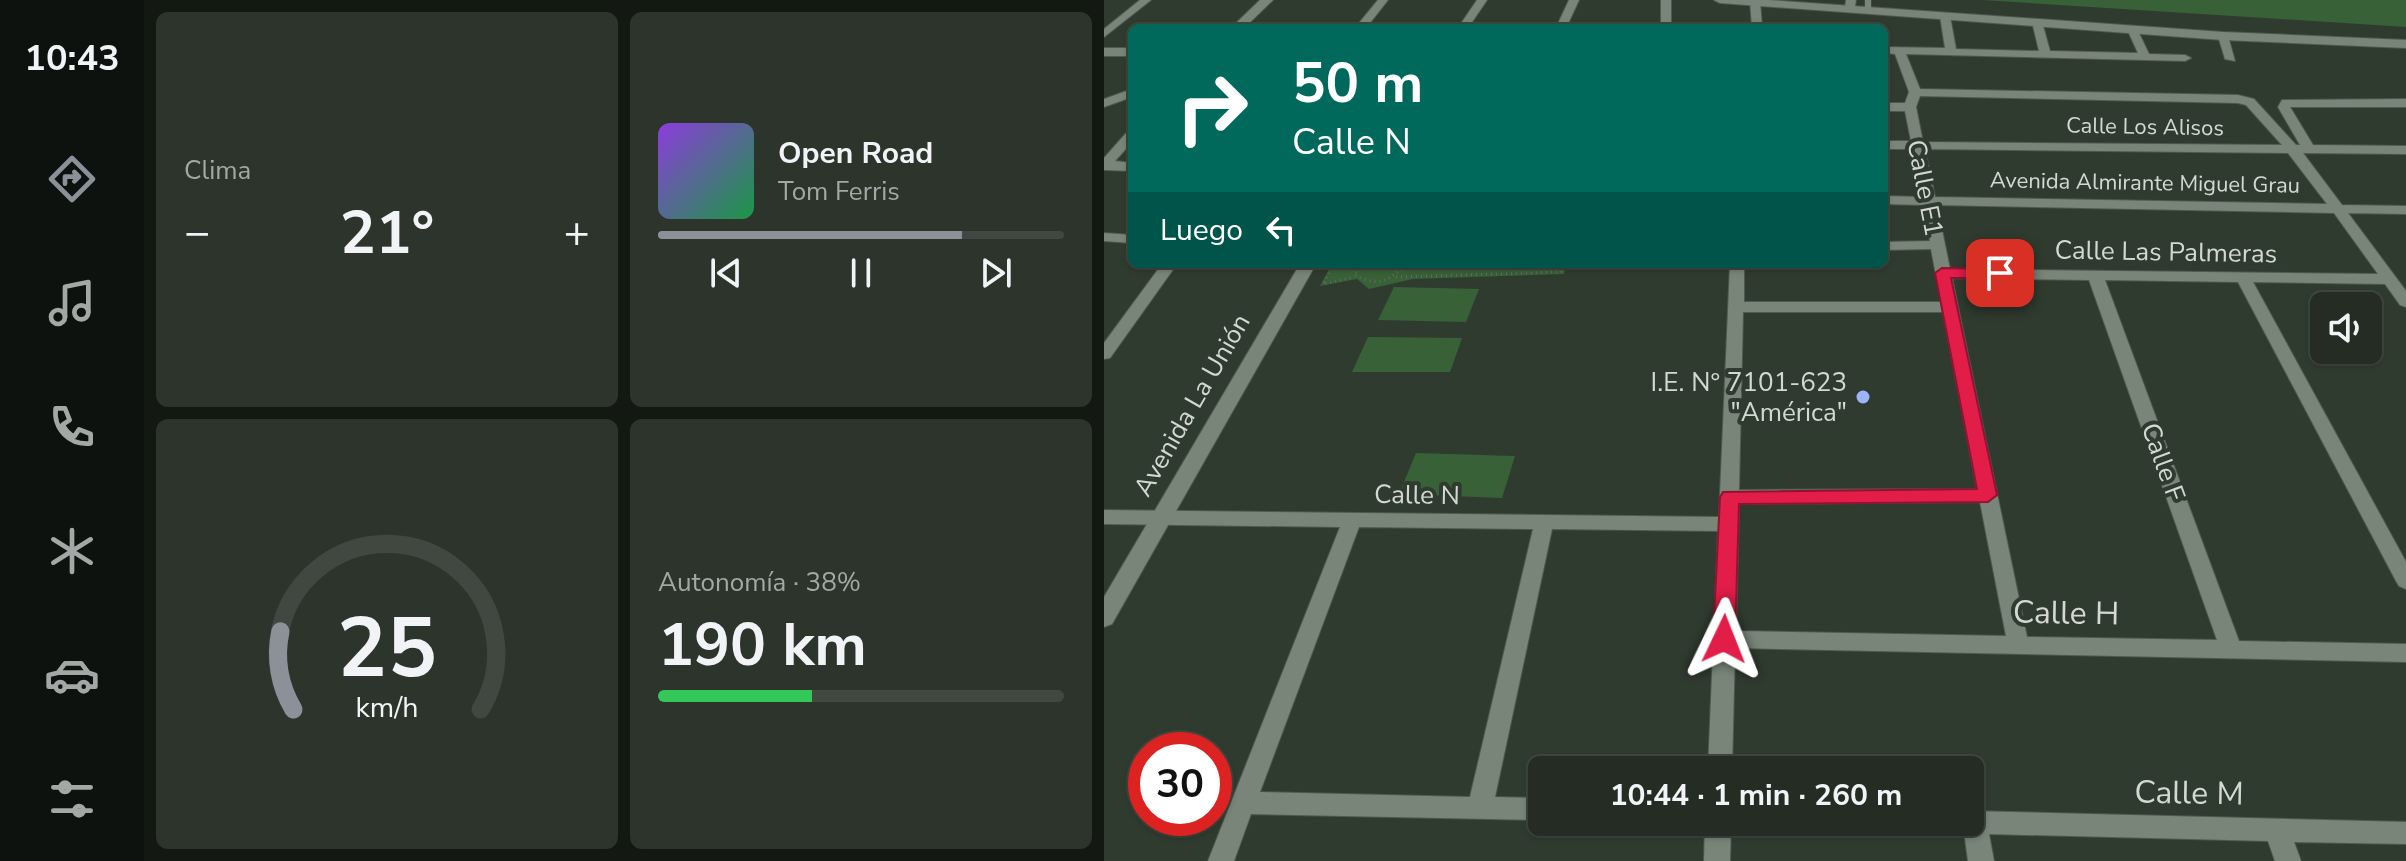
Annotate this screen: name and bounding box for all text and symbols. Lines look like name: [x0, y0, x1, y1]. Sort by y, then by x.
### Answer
text: 10:43: [24, 34, 120, 83]
text: 50 m: [1292, 45, 1423, 122]
icon: right: [1160, 56, 1264, 160]
street label: Calle Los Alisos: [2066, 111, 2224, 143]
text: Calle N: [1292, 118, 1411, 167]
text: Open Road: [778, 133, 933, 174]
street label: Calle E1: [1899, 137, 1951, 239]
icon: directions: [44, 151, 100, 207]
text: Clima: [184, 153, 251, 188]
street label: Avenida Almirante Miguel Grau: [1990, 165, 2300, 201]
text: Tom Ferris: [778, 174, 900, 209]
text: 21°: [340, 192, 434, 274]
text: −: [184, 203, 210, 263]
text: +: [564, 203, 590, 263]
icon: left: [1259, 208, 1303, 252]
text: Luego: [1160, 210, 1243, 251]
street label: Calle Las Palmeras: [2054, 233, 2278, 271]
pin: [1966, 239, 2034, 307]
icon: previous: [704, 251, 748, 295]
icon: pause: [839, 251, 883, 295]
icon: next: [974, 251, 1018, 295]
icon: arrive: [1978, 251, 2022, 295]
icon: music: [44, 275, 100, 331]
map controls: [2310, 292, 2382, 364]
button: sound: [2310, 292, 2382, 364]
street label: Avenida La Unión: [1126, 307, 1258, 503]
place label: I.E. N° 7101-623 "América": [1651, 365, 1847, 430]
marker: I.E. N° 7101-623 "América": [1854, 388, 1872, 406]
icon: phone: [44, 399, 100, 455]
street label: Calle F: [2133, 418, 2193, 506]
street label: Calle N: [1374, 477, 1460, 513]
icon: climate: [44, 523, 100, 579]
text: Autonomía · 38%: [658, 565, 861, 600]
text: 25: [337, 591, 437, 704]
street label: Calle H: [2012, 591, 2120, 635]
position arrow: [1682, 597, 1766, 681]
text: 190 km: [658, 604, 867, 686]
icon: car: [44, 647, 100, 703]
text: km/h: [356, 688, 418, 727]
speed limit sign: 30: [1128, 732, 1232, 836]
icon: filters: [44, 771, 100, 827]
street label: Calle M: [2134, 771, 2244, 815]
text: 10:44 · 1 min · 260 m: [1610, 775, 1902, 816]

